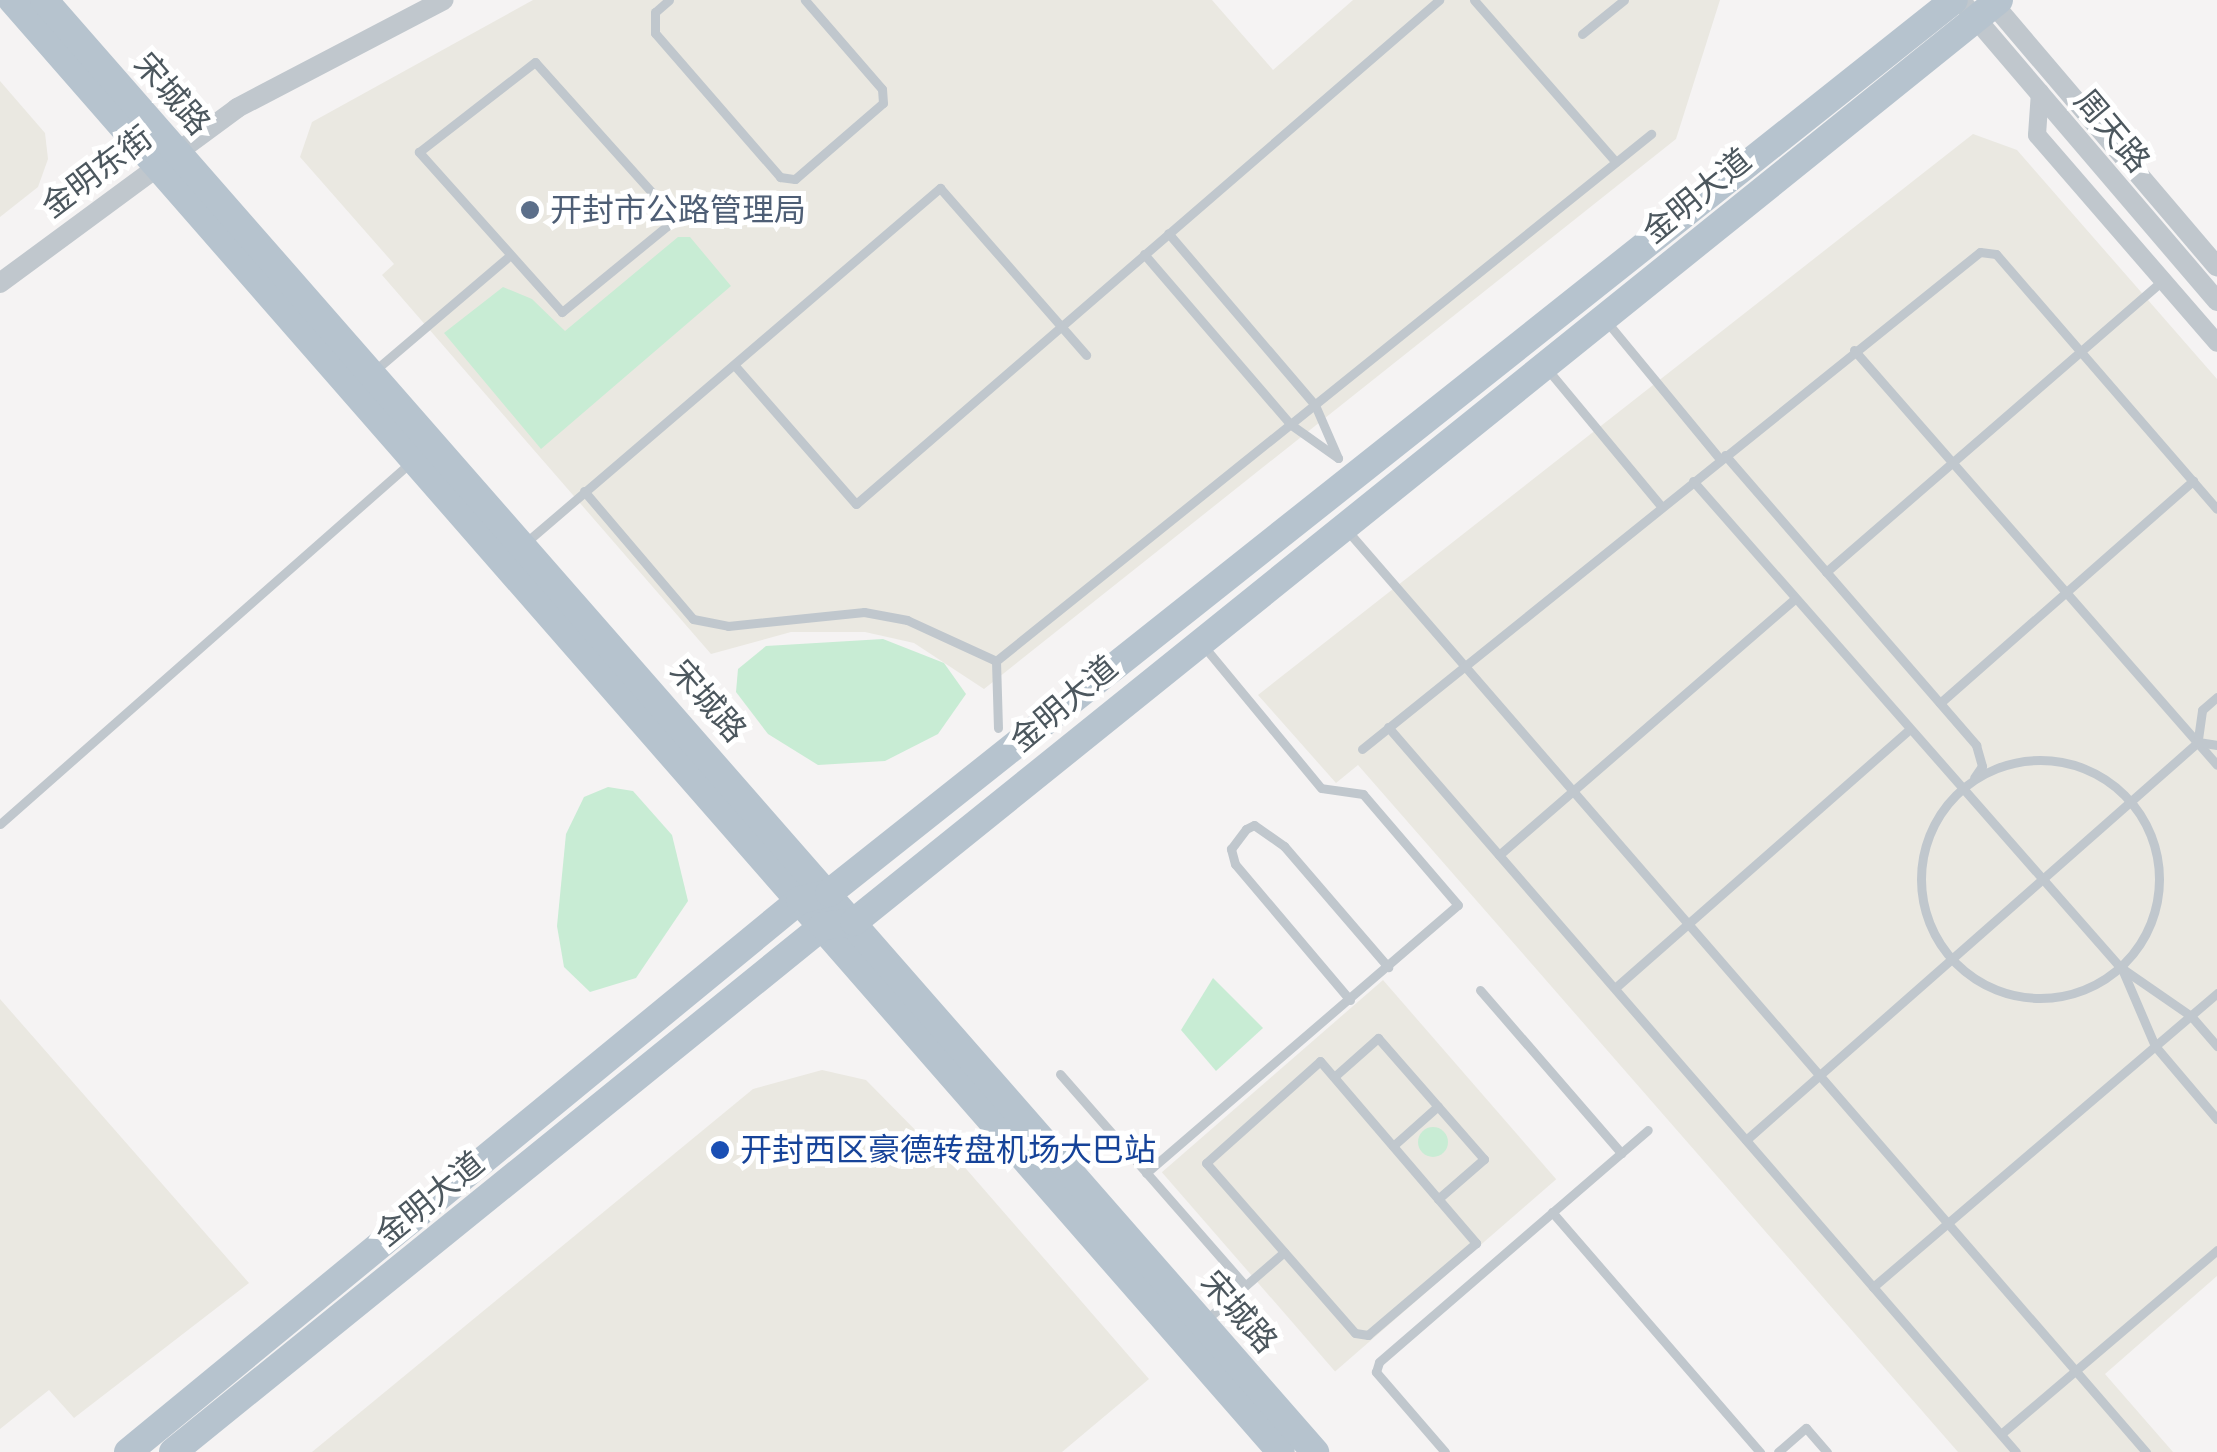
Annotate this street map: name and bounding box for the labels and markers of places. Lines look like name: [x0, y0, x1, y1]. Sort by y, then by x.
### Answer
place label: 开封市公路管理局: [550, 191, 806, 229]
marker: 开封市公路管理局: [519, 199, 541, 221]
place label: 开封西区豪德转盘机场大巴站: [740, 1131, 1156, 1169]
marker: 开封西区豪德转盘机场大巴站: [709, 1139, 731, 1161]

